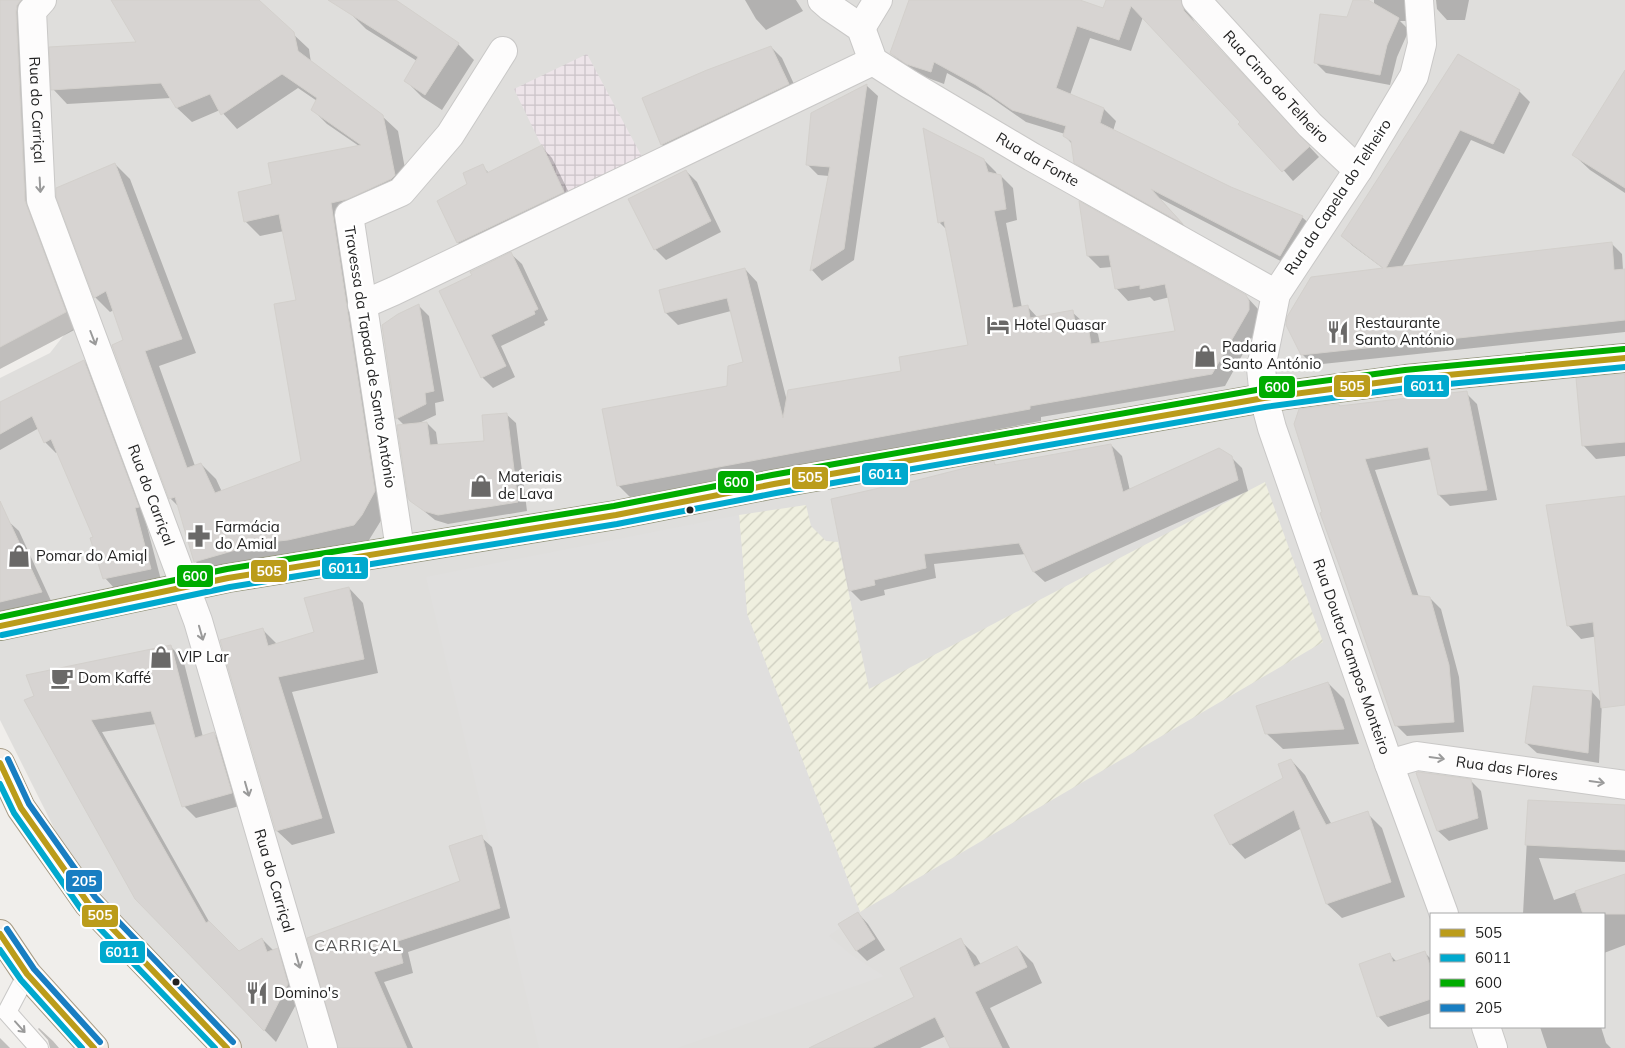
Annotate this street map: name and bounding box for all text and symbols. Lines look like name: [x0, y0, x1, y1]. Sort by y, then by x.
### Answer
street label: Rua Cimo do Telheiro: [1219, 26, 1333, 147]
street label: Rua do Carriçal: [25, 56, 49, 164]
street label: Rua da Capela do Telheiro: [1280, 115, 1395, 278]
street label: Rua da Fonte: [993, 128, 1083, 191]
one-way arrow: [36, 176, 45, 192]
street label: Travessa da Tapada de Santo António: [340, 225, 401, 489]
hotel icon: Hotel Quasar: [985, 312, 1011, 338]
place label: Restaurante Santo António: [1355, 313, 1454, 349]
place label: Hotel Quasar: [1014, 315, 1106, 334]
restaurant icon: Restaurante Santo António: [1325, 319, 1351, 345]
one-way arrow: [89, 329, 98, 345]
place label: Padaria Santo António: [1222, 337, 1321, 373]
shop icon: Padaria Santo António: [1192, 343, 1218, 369]
line badge: 505: [1333, 374, 1371, 398]
line badge: 6011: [1403, 374, 1450, 398]
line badge: 600: [1258, 375, 1296, 399]
text: 505: [1339, 377, 1365, 395]
text: 6011: [1410, 377, 1444, 395]
text: 600: [1264, 378, 1290, 396]
street label: Rua do Carriçal: [124, 441, 179, 548]
line badge: 6011: [861, 462, 909, 486]
text: 6011: [868, 465, 902, 483]
line badge: 505: [791, 466, 829, 490]
place label: Materiais de Lava: [498, 467, 562, 503]
text: 505: [797, 468, 823, 486]
line badge: 600: [717, 470, 755, 494]
shop icon: Materiais de Lava: [468, 473, 494, 499]
text: 600: [723, 473, 749, 491]
unlabelled marker: [685, 505, 695, 515]
place label: Farmácia do Amial: [215, 517, 280, 553]
pharmacy icon: Farmácia do Amial: [186, 523, 212, 549]
shop icon: Pomar do Amiql: [6, 543, 32, 569]
place label: Pomar do Amiql: [36, 546, 147, 565]
line badge: 6011: [321, 556, 369, 580]
street label: Rua Doutor Campos Monteiro: [1309, 556, 1395, 757]
line badge: 505: [250, 559, 288, 583]
text: 6011: [328, 559, 362, 577]
text: 505: [256, 562, 282, 580]
line badge: 600: [176, 564, 214, 588]
text: 600: [182, 567, 208, 585]
one-way arrow: [197, 624, 207, 640]
shop icon: VIP Lar: [148, 644, 174, 670]
place label: VIP Lar: [178, 647, 229, 666]
cafe icon: Dom Kaffé: [49, 665, 75, 691]
place label: Dom Kaffé: [78, 668, 151, 687]
street label: Rua das Flores: [1455, 752, 1559, 785]
one-way arrow: [1428, 754, 1444, 764]
one-way arrow: [1589, 777, 1605, 787]
one-way arrow: [243, 780, 252, 796]
street label: Rua do Carriçal: [250, 827, 299, 935]
line badge: 205: [65, 869, 103, 893]
text: 205: [71, 872, 97, 890]
line badge: 505: [81, 904, 119, 928]
text: 505: [87, 906, 113, 924]
legend: [1430, 913, 1605, 1028]
text: 505: [1475, 923, 1502, 942]
district label: CARRIÇAL: [314, 935, 402, 955]
line badge: 6011: [99, 940, 146, 964]
text: 6011: [105, 943, 139, 961]
text: 6011: [1475, 948, 1511, 967]
one-way arrow: [293, 953, 303, 969]
text: 600: [1475, 973, 1502, 992]
unlabelled marker: [171, 977, 181, 987]
restaurant icon: Domino's: [244, 980, 270, 1006]
place label: Domino's: [274, 983, 339, 1002]
text: 205: [1475, 998, 1502, 1017]
one-way arrow: [15, 1020, 26, 1033]

